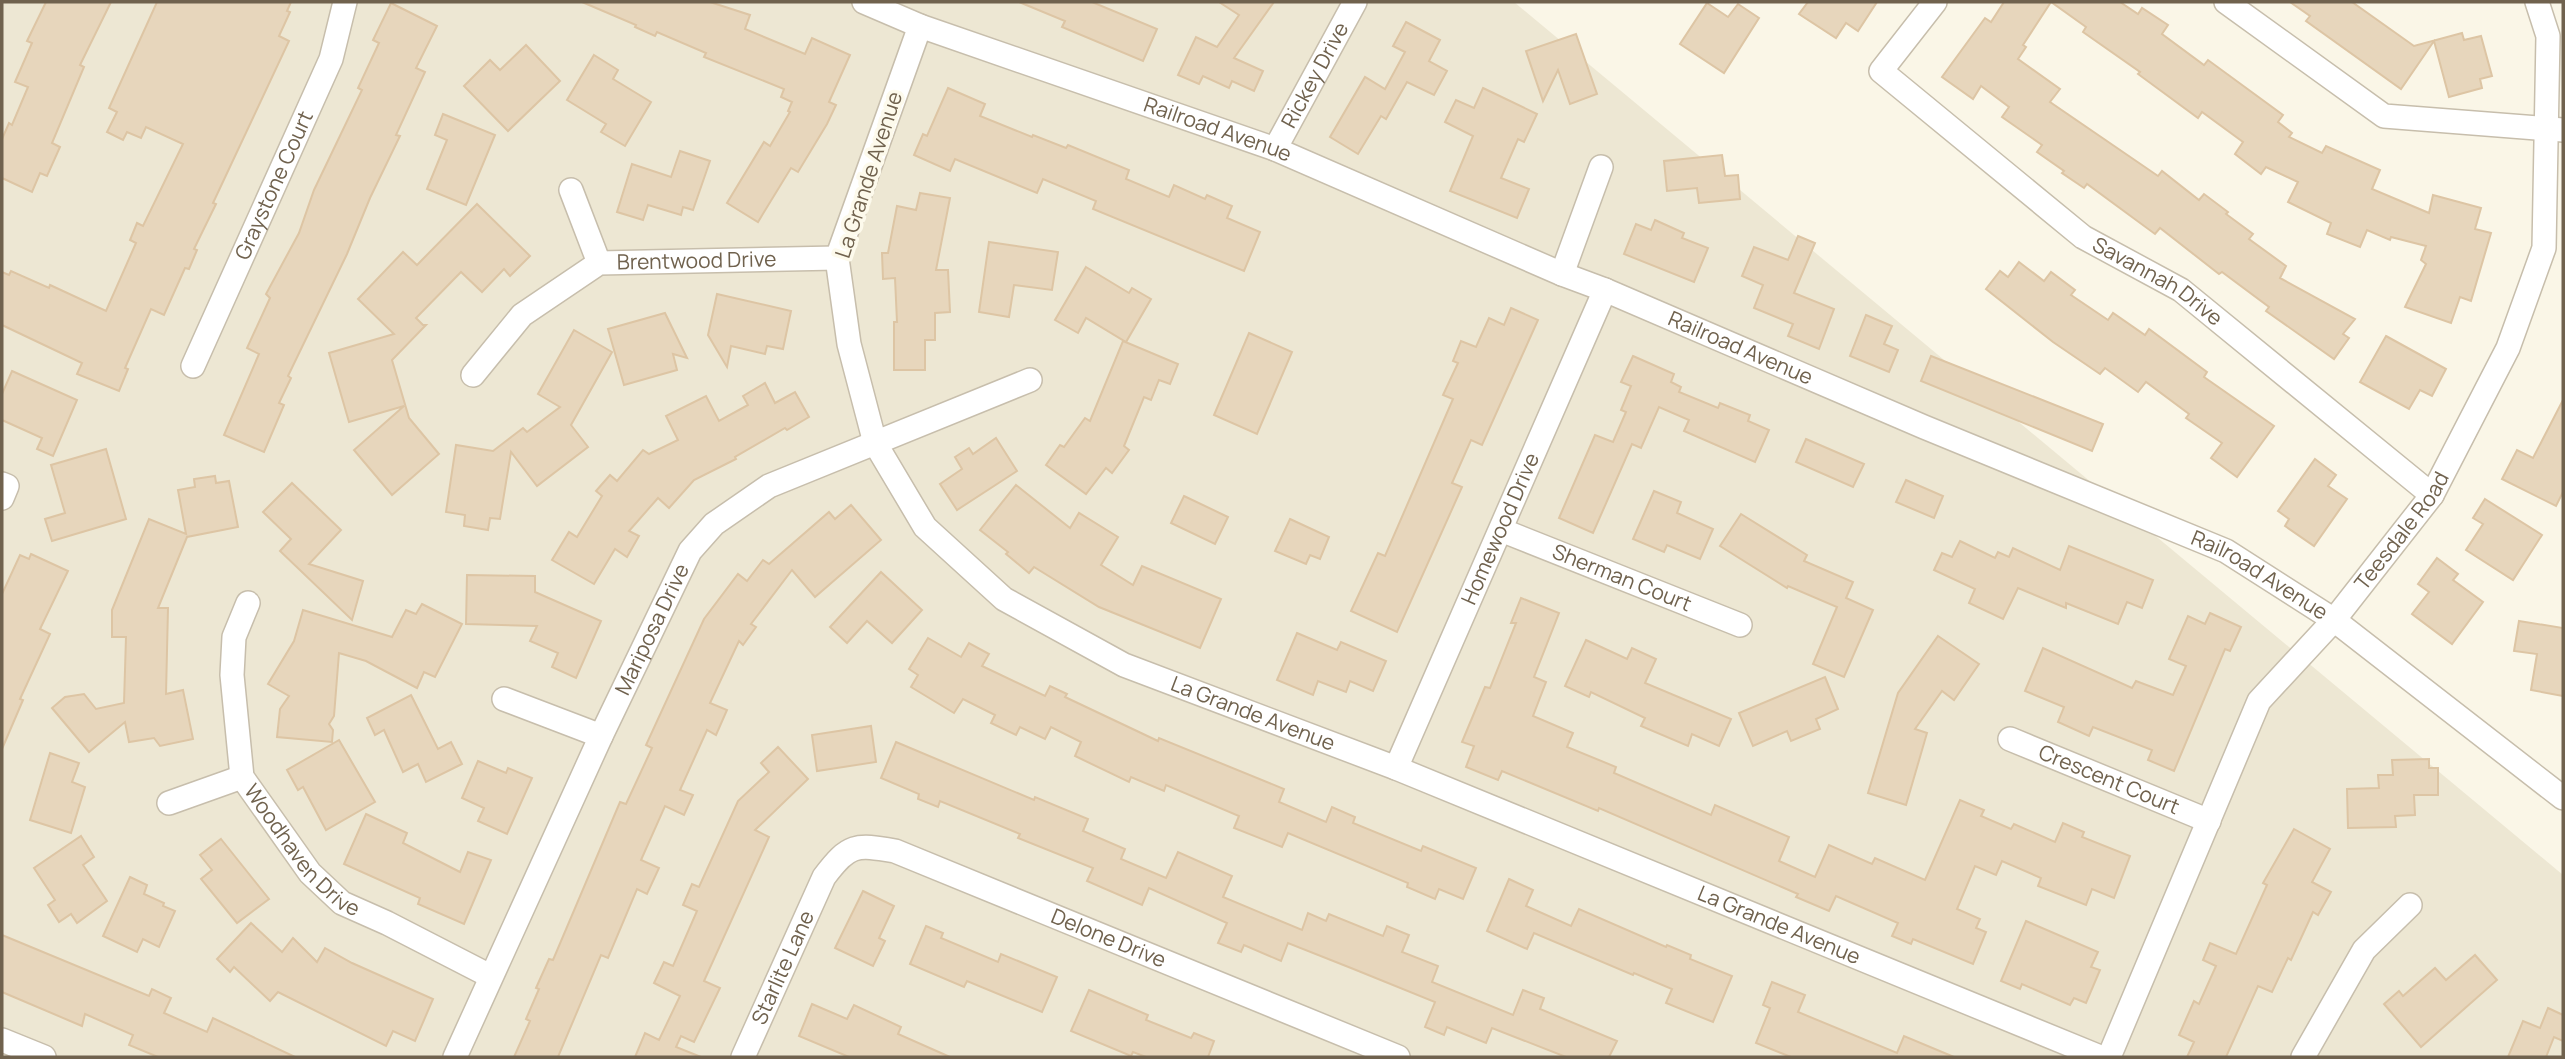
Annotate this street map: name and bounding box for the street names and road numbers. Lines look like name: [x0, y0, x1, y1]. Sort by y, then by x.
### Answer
street label: Rickey Drive: [1274, 17, 1354, 133]
street label: La Grande Avenue: [828, 88, 908, 261]
street label: Railroad Avenue: [1140, 90, 1296, 168]
street label: Graystone Court: [228, 106, 319, 264]
street label: Savannah Drive: [2088, 230, 2229, 332]
street label: Brentwood Drive: [617, 244, 777, 276]
street label: Railroad Avenue: [1664, 304, 1818, 391]
street label: Homewood Drive: [1454, 448, 1545, 609]
street label: Teesdale Road: [2348, 466, 2455, 595]
street label: Railroad Avenue: [2187, 523, 2334, 626]
street label: Sherman Court: [1549, 537, 1696, 617]
street label: Mariposa Drive: [608, 559, 695, 699]
street label: La Grande Avenue: [1167, 669, 1339, 757]
street label: Crescent Court: [2035, 737, 2184, 820]
street label: Woodhaven Drive: [238, 778, 364, 922]
street label: La Grande Avenue: [1694, 878, 1865, 970]
street label: Delone Drive: [1047, 901, 1170, 973]
street label: Starlite Lane: [745, 906, 820, 1029]

